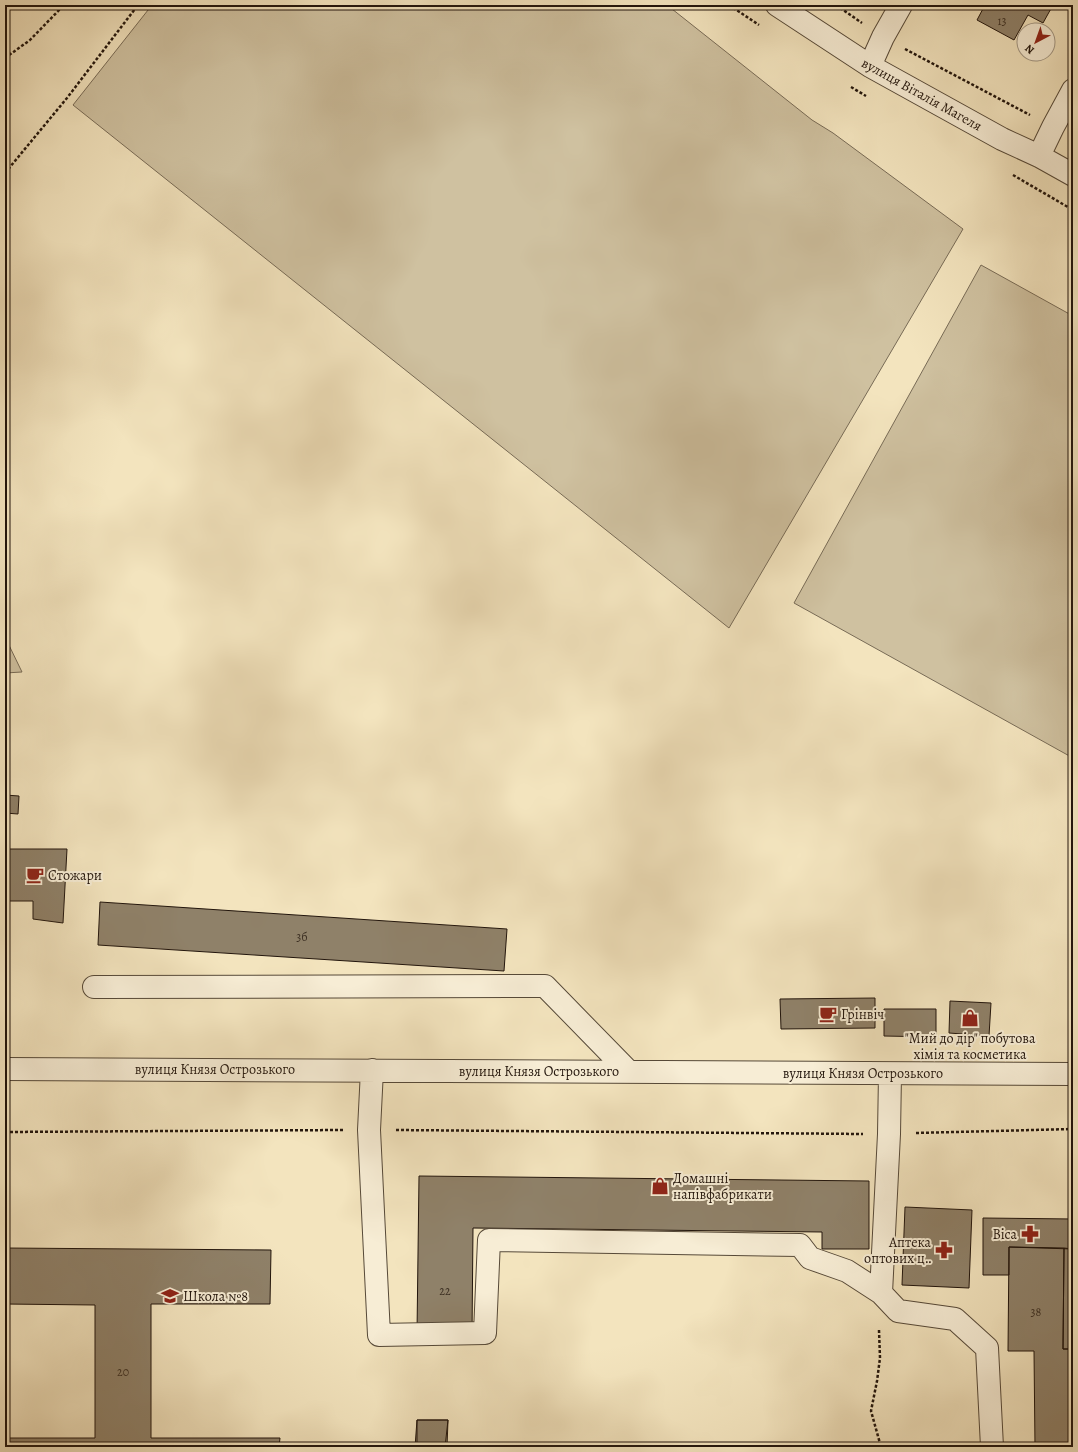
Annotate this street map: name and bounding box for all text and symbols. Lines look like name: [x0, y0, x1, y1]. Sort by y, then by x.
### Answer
house number: 13: [997, 13, 1007, 29]
north arrow: [1016, 22, 1056, 62]
text: N: [1022, 41, 1038, 57]
street label: вулиця Віталія Магеля: [858, 53, 986, 136]
cafe icon: Стожари: [25, 865, 45, 885]
place label: Стожари: [48, 866, 102, 885]
house number: 3б: [296, 929, 308, 945]
cafe icon: Грінвіч: [818, 1004, 838, 1024]
place label: Грінвіч: [841, 1005, 884, 1024]
shop icon: "Мий до дір" побутова хімія та косметика: [960, 1008, 980, 1028]
place label: "Мий до дір" побутова хімія та косметика: [905, 1029, 1036, 1064]
street label: вулиця Князя Острозького: [135, 1060, 295, 1079]
street label: вулиця Князя Острозького: [459, 1062, 619, 1081]
street label: вулиця Князя Острозького: [783, 1064, 943, 1083]
place label: Домашні напівфабрикати: [673, 1169, 772, 1204]
shop icon: Домашні напівфабрикати: [650, 1176, 670, 1196]
pharmacy icon: Віса: [1020, 1224, 1040, 1244]
place label: Віса: [992, 1225, 1018, 1244]
place label: Аптека оптових ц‥: [864, 1233, 932, 1268]
pharmacy icon: Аптека оптових ц‥: [934, 1240, 954, 1260]
house number: 22: [439, 1283, 451, 1299]
school or university icon: Школа №8: [160, 1286, 180, 1306]
place label: Школа №8: [183, 1287, 248, 1306]
house number: 38: [1031, 1304, 1042, 1320]
house number: 20: [117, 1364, 129, 1380]

